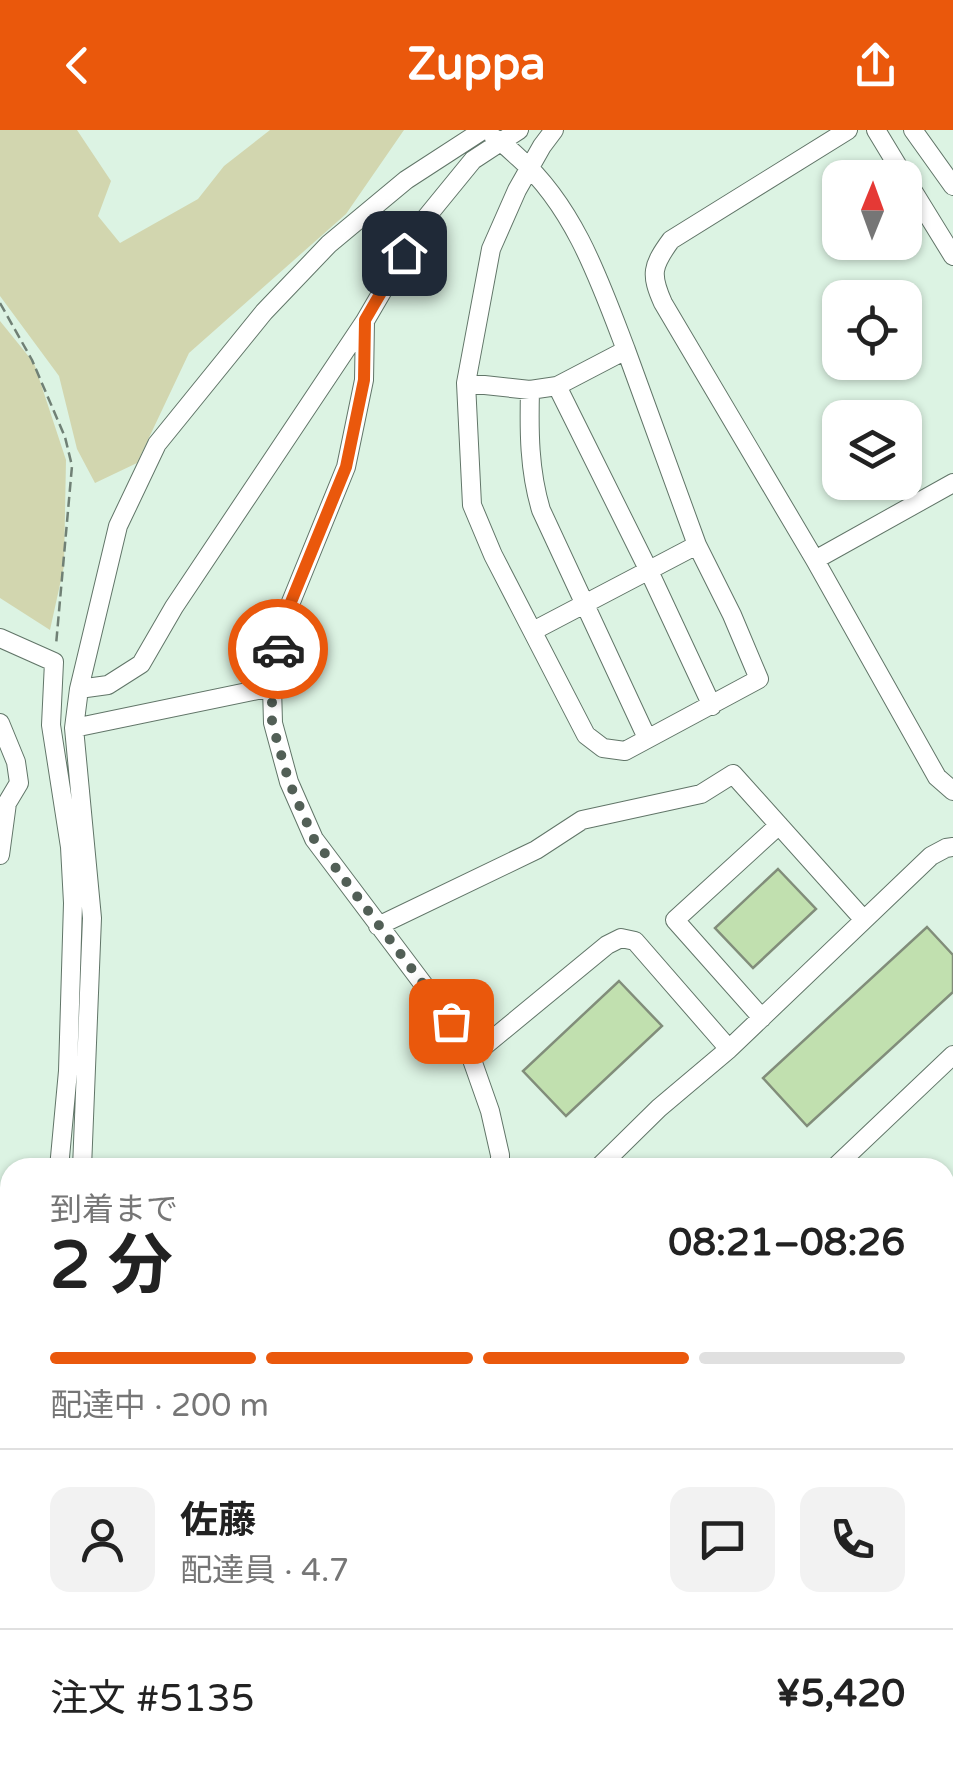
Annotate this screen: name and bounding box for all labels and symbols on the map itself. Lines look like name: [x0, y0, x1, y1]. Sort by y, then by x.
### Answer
north arrow: [822, 160, 922, 260]
pin: [362, 211, 447, 296]
courier: [228, 599, 328, 699]
pin: [409, 979, 494, 1064]

